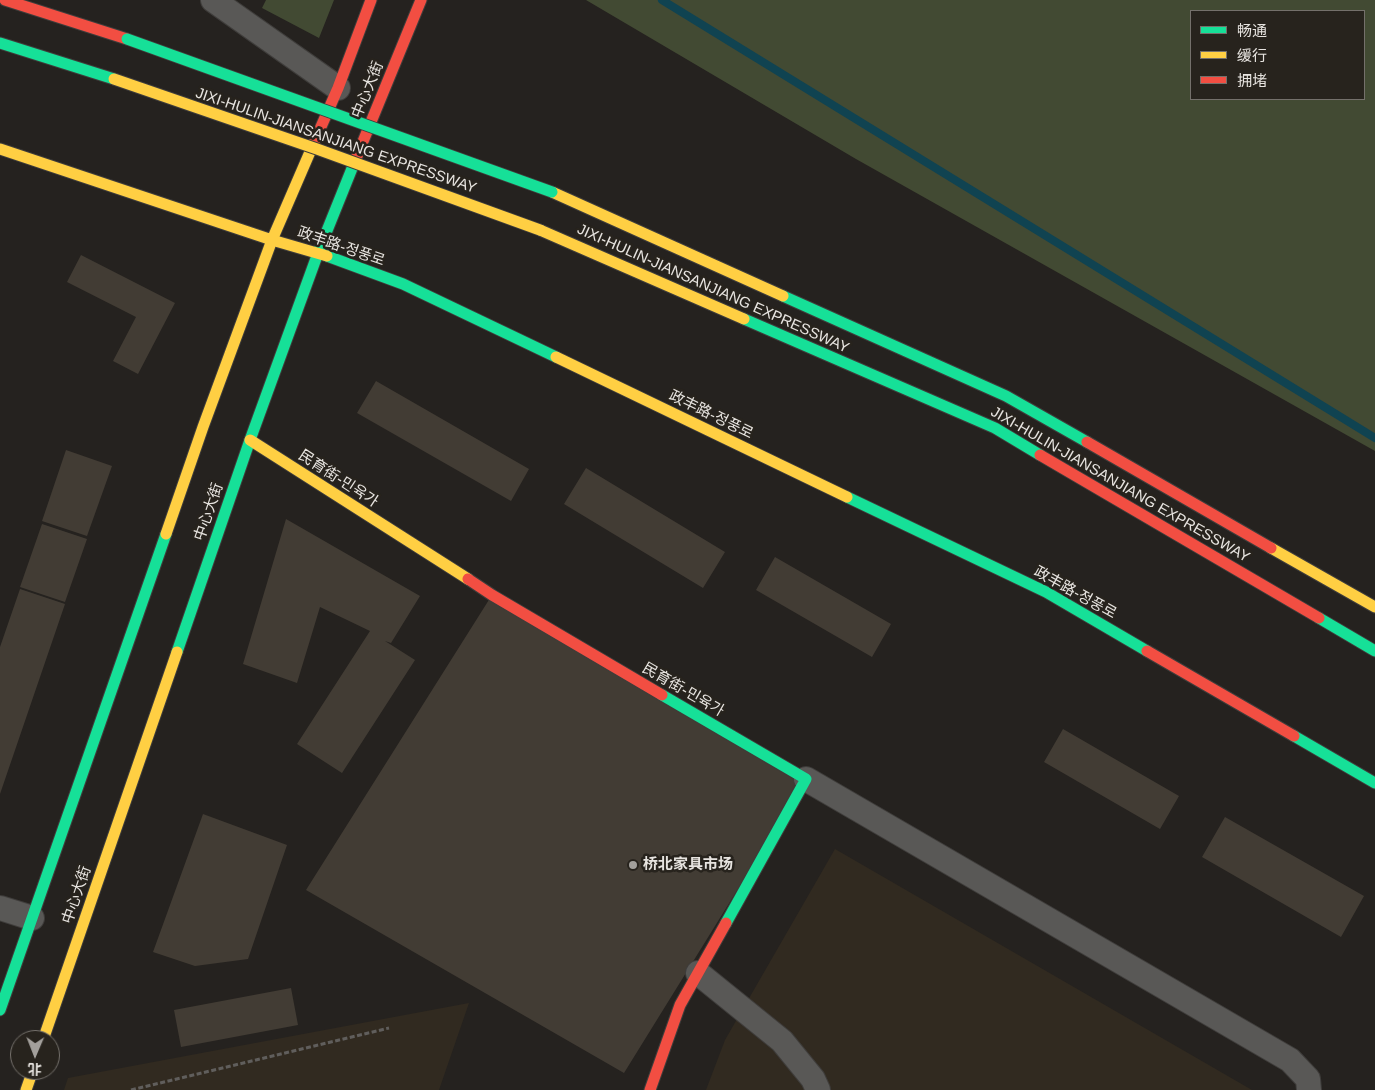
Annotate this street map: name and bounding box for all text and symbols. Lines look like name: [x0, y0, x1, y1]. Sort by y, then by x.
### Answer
legend: [1190, 10, 1365, 100]
text: 畅通: [1237, 22, 1267, 39]
text: 缓行: [1237, 47, 1267, 64]
street label: 中心大街: [348, 59, 388, 121]
text: 拥堵: [1237, 72, 1267, 89]
street label: JIXI-HULIN-JIANSANJIANG EXPRESSWAY: [193, 84, 479, 198]
street label: JIXI-HULIN-JIANSANJIANG EXPRESSWAY: [574, 221, 852, 357]
street label: 政丰路-정풍로: [295, 224, 387, 270]
street label: 政丰路-정풍로: [666, 387, 756, 443]
street label: JIXI-HULIN-JIANSANJIANG EXPRESSWAY: [987, 403, 1253, 567]
street label: 民育街-민육가: [295, 447, 381, 511]
street label: 中心大街: [191, 481, 227, 543]
street label: 政丰路-정풍로: [1031, 563, 1119, 623]
street label: 民育街-민육가: [639, 659, 727, 721]
place label: 桥北家具市场: [643, 856, 733, 874]
marker: 桥北家具市场: [627, 859, 639, 871]
street label: 中心大街: [59, 864, 95, 926]
north arrow: [10, 1030, 60, 1080]
text: 北: [28, 1061, 42, 1077]

